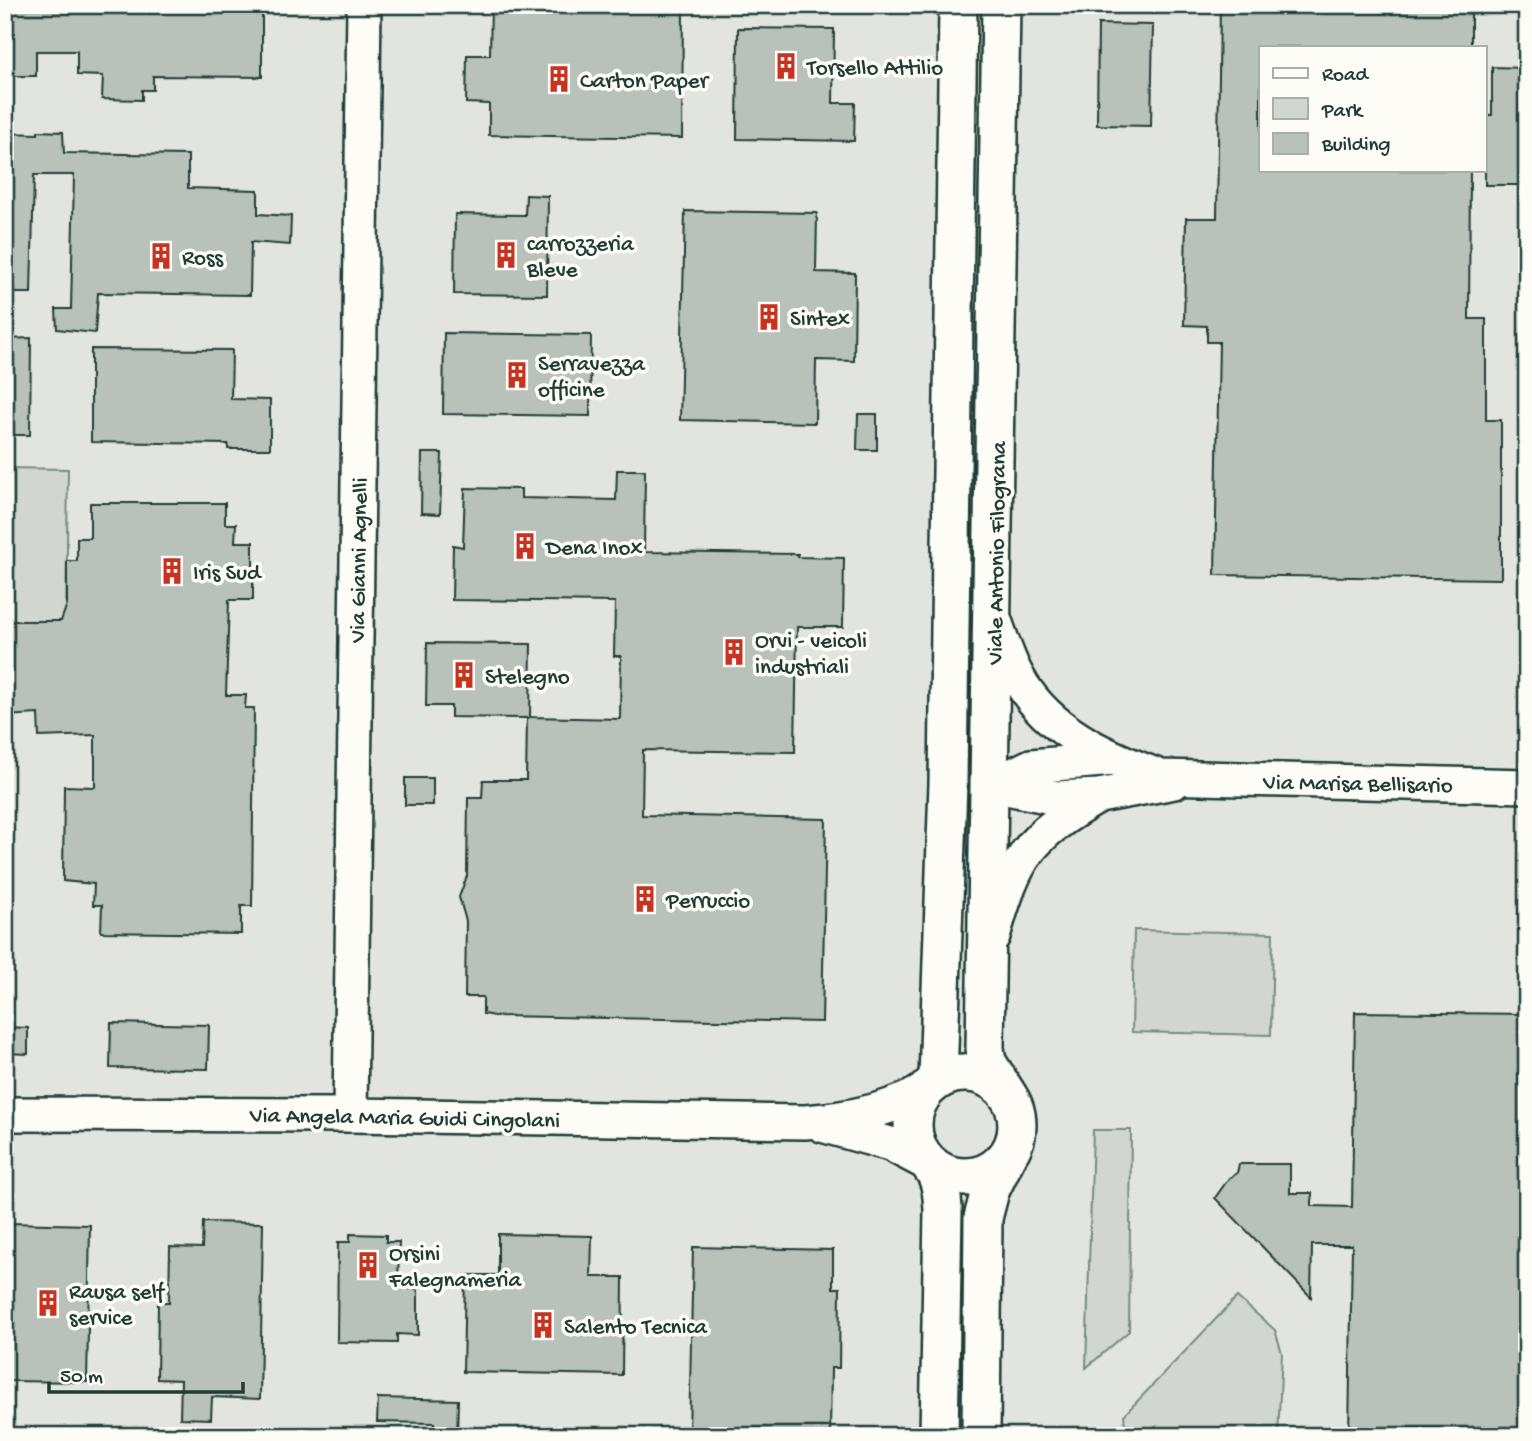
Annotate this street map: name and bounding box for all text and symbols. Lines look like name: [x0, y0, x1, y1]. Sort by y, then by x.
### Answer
legend: [1259, 46, 1486, 172]
building icon: Torsello Attilio: [771, 51, 801, 81]
place label: Torsello Attilio: [805, 56, 943, 83]
building icon: Carton Paper: [544, 64, 574, 94]
text: Road: [1322, 64, 1370, 89]
place label: Carton Paper: [580, 69, 710, 96]
text: Park: [1321, 100, 1365, 125]
text: Building: [1321, 134, 1391, 159]
place label: carrozzeria Bleve: [526, 232, 635, 285]
building icon: carrozzeria Bleve: [491, 240, 521, 270]
building icon: Ross: [146, 241, 176, 271]
place label: Ross: [182, 246, 223, 273]
building icon: Sintex: [754, 302, 784, 332]
place label: Sintex: [790, 307, 850, 334]
place label: Serravezza officine: [538, 352, 646, 405]
building icon: Serravezza officine: [502, 360, 532, 390]
street label: Viale Antonio Filograna: [983, 440, 1014, 666]
street label: Via Gianni Agnelli: [346, 477, 375, 644]
building icon: Dena Inox: [510, 531, 540, 561]
place label: Dena Inox: [544, 536, 643, 563]
building icon: Iris Sud: [157, 556, 187, 586]
place label: Iris Sud: [193, 561, 262, 588]
place label: Orvi - veicoli industriali: [755, 629, 867, 682]
building icon: Orvi - veicoli industriali: [719, 637, 749, 667]
building icon: Stelegno: [449, 660, 479, 690]
place label: Stelegno: [485, 665, 570, 692]
street label: Via Marisa Bellisario: [1262, 770, 1453, 801]
building icon: Perruccio: [630, 884, 660, 914]
place label: Perruccio: [665, 889, 750, 916]
street label: Via Angela Maria Guidi Cingolani: [249, 1103, 560, 1136]
place label: Orsini Falegnameria: [388, 1242, 523, 1295]
building icon: Orsini Falegnameria: [353, 1250, 383, 1280]
place label: Rausa self service: [69, 1280, 166, 1333]
building icon: Rausa self service: [33, 1288, 63, 1318]
building icon: Salento Tecnica: [528, 1310, 558, 1340]
place label: Salento Tecnica: [564, 1315, 708, 1342]
scale bar: [49, 1350, 243, 1394]
text: 50 m: [60, 1366, 103, 1391]

